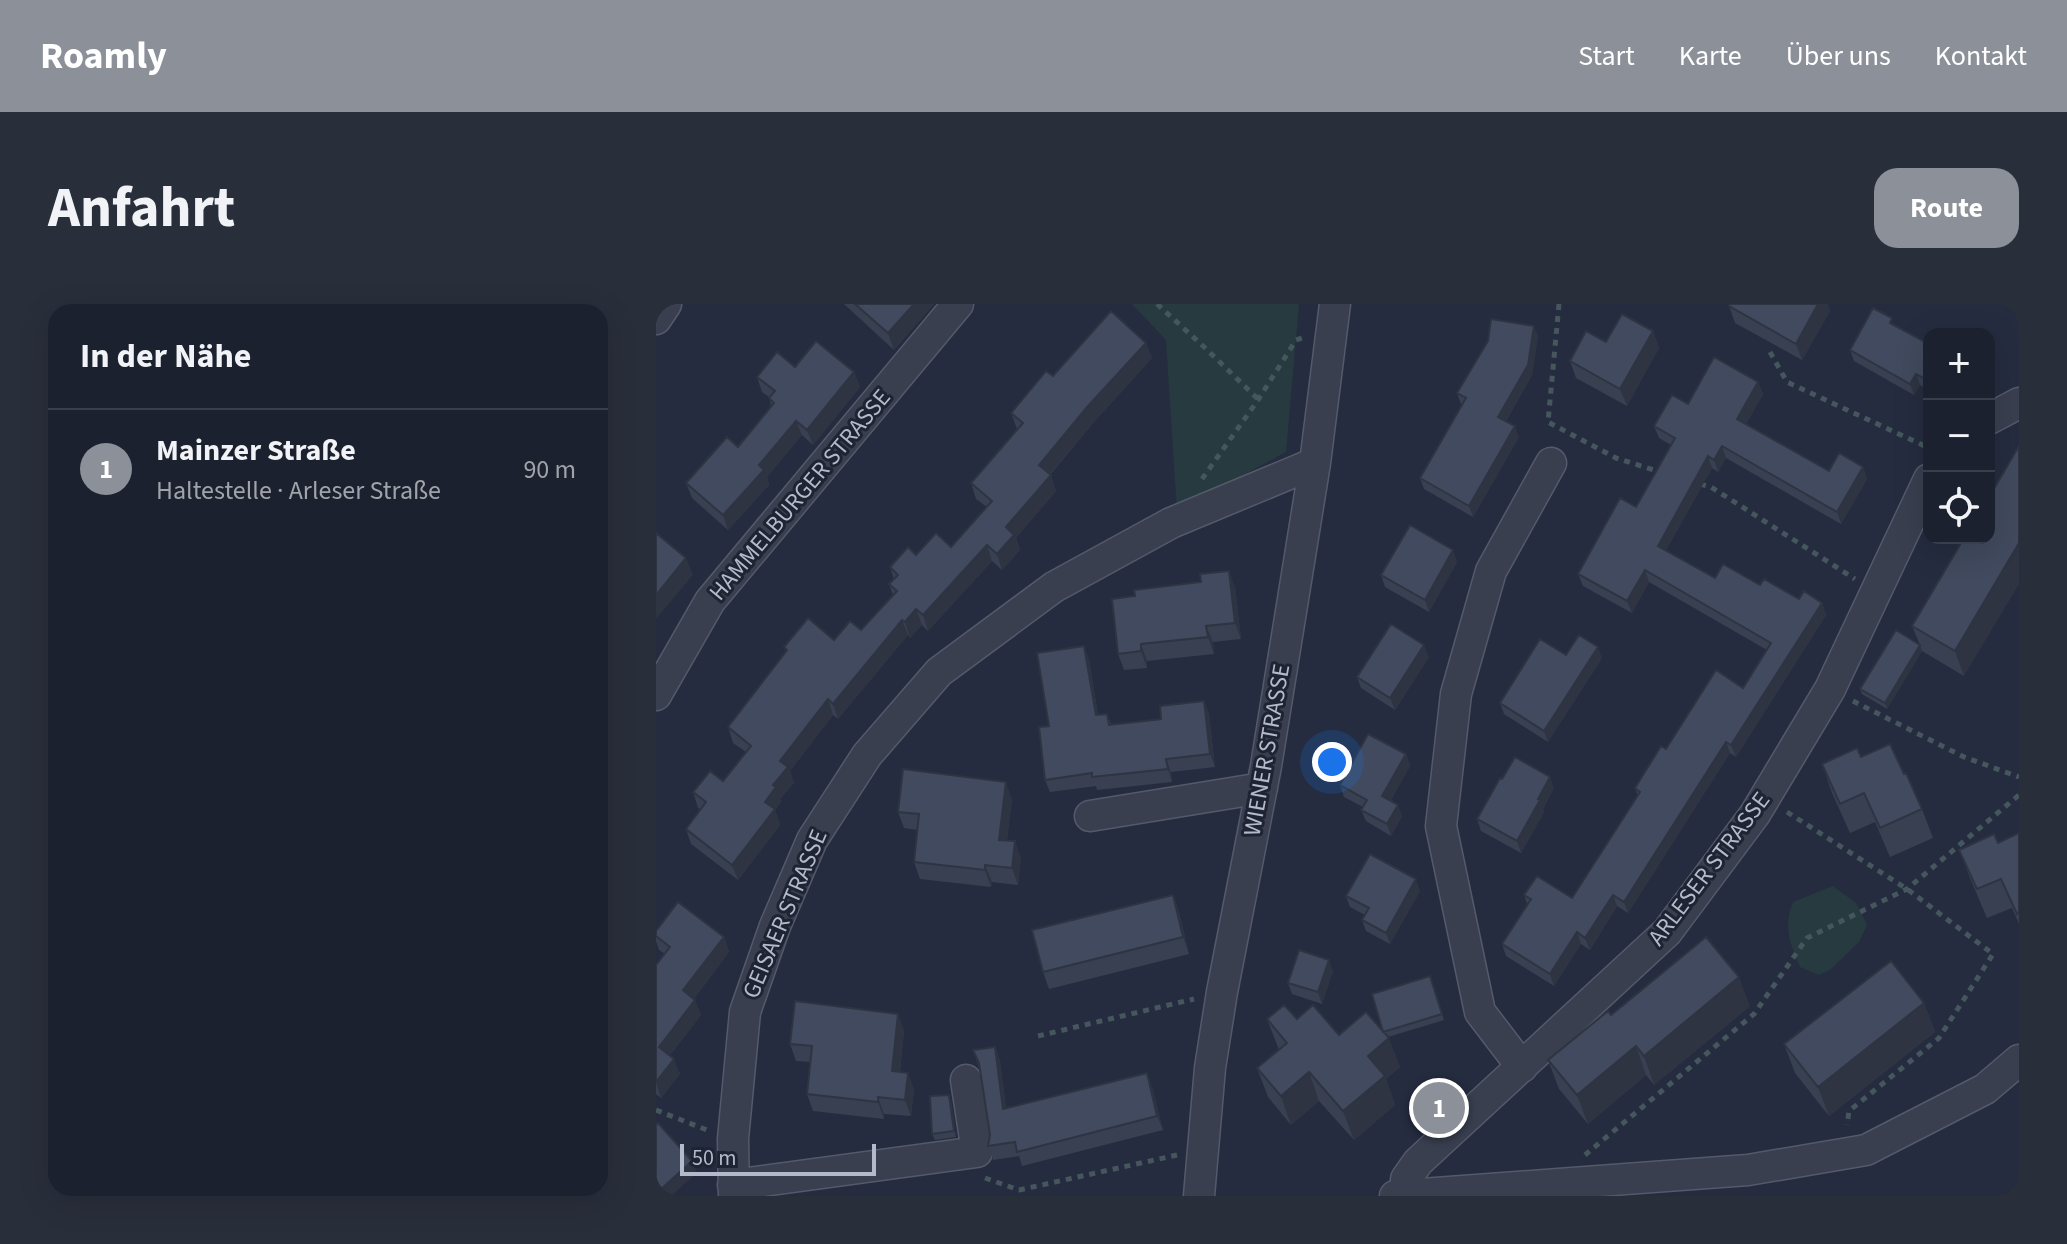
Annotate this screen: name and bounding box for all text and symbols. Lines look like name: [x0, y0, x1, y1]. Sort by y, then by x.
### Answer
text: Roamly: [40, 29, 167, 83]
text: Start: [1578, 36, 1635, 76]
text: Karte: [1679, 36, 1742, 76]
text: Über uns: [1786, 36, 1891, 76]
text: Kontakt: [1935, 36, 2027, 76]
button: Route: [1874, 168, 2019, 248]
text: Anfahrt: [48, 169, 235, 248]
map controls: [1923, 328, 1995, 544]
button: +: [1923, 328, 1995, 400]
text: In der Nähe: [80, 332, 251, 381]
street label: HAMMELBURGER STRASSE: [701, 382, 899, 608]
button: −: [1923, 400, 1995, 472]
text: Mainzer Straße: [156, 429, 356, 472]
text: 1: [99, 451, 113, 488]
text: 90 m: [523, 451, 576, 488]
text: Haltestelle · Arleser Straße: [156, 472, 441, 509]
button: locate: [1923, 472, 1995, 544]
street label: WIENER STRASSE: [1235, 661, 1299, 839]
your location: [1312, 742, 1352, 782]
street label: ARLESER STRASSE: [1639, 785, 1779, 953]
street label: GEISAER STRASSE: [734, 824, 836, 1004]
pin: 1: [1413, 1078, 1465, 1138]
scale bar: [680, 1140, 876, 1176]
text: 50 m: [692, 1142, 737, 1174]

